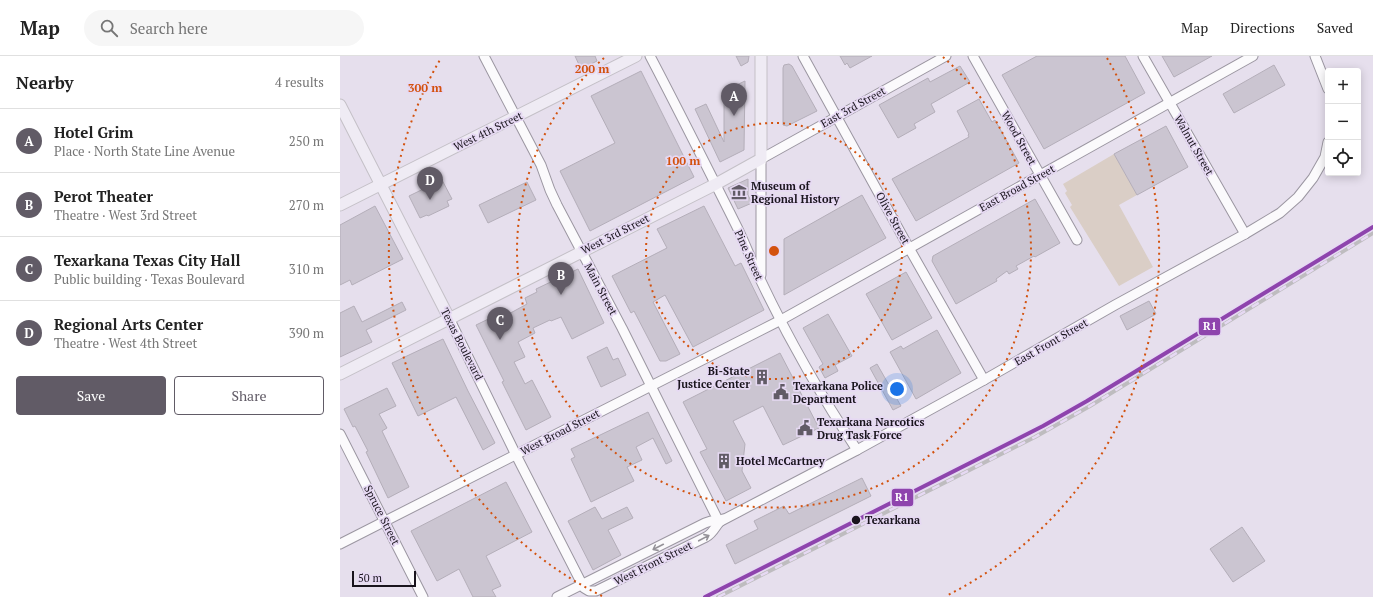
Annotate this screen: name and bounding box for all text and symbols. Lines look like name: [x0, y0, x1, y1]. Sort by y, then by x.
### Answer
search box: [84, 10, 364, 46]
text: Map: [20, 15, 60, 40]
icon: search: [98, 17, 120, 39]
text: Search here: [130, 18, 208, 38]
text: Map: [1181, 18, 1208, 37]
text: Directions: [1230, 18, 1295, 37]
text: Saved: [1317, 18, 1353, 37]
text: 200 m: [575, 61, 609, 76]
map controls: [1325, 68, 1361, 176]
button: +: [1325, 68, 1361, 104]
text: Nearby: [16, 71, 74, 94]
text: 4 results: [275, 73, 324, 91]
text: 300 m: [408, 80, 442, 95]
pin: A: [721, 83, 747, 116]
street label: East 3rd Street: [818, 84, 888, 130]
button: −: [1325, 104, 1361, 140]
street label: West 4th Street: [451, 108, 525, 154]
street label: Wood Street: [998, 108, 1040, 168]
street label: Walnut Street: [1171, 112, 1217, 178]
text: Hotel Grim: [54, 122, 133, 142]
text: A: [24, 132, 34, 150]
text: 250 m: [289, 132, 324, 150]
button: locate: [1325, 140, 1361, 176]
text: Place · North State Line Avenue: [54, 142, 235, 160]
text: 100 m: [666, 153, 700, 168]
street label: East Broad Street: [977, 161, 1057, 215]
pin: D: [417, 167, 443, 200]
place label: Museum of Regional History: [751, 179, 839, 206]
museum icon: Museum of Regional History: [730, 183, 748, 201]
text: Perot Theater: [54, 186, 153, 206]
street label: Olive Street: [873, 189, 913, 247]
text: B: [25, 196, 33, 214]
text: 270 m: [289, 196, 324, 214]
text: Theatre · West 3rd Street: [54, 206, 197, 224]
street label: West 3rd Street: [578, 211, 652, 257]
street label: Pine Street: [732, 228, 766, 282]
centre of rings: [767, 244, 781, 258]
text: Texarkana Texas City Hall: [54, 250, 240, 270]
text: C: [25, 260, 33, 278]
text: 310 m: [289, 260, 324, 278]
street label: Main Street: [581, 261, 621, 317]
pin: B: [548, 262, 574, 295]
text: Public building · Texas Boulevard: [54, 270, 245, 288]
street label: Texas Boulevard: [438, 305, 486, 383]
pin: C: [487, 307, 513, 340]
text: Regional Arts Center: [54, 314, 203, 334]
street label: East Front Street: [1012, 315, 1090, 369]
line badge: R1: [1198, 317, 1221, 336]
text: R1: [1203, 319, 1217, 333]
text: D: [24, 324, 34, 342]
text: 390 m: [289, 324, 324, 342]
text: Theatre · West 4th Street: [54, 334, 197, 352]
place label: Bi-State Justice Center: [677, 364, 750, 391]
building icon: Bi-State Justice Center: [753, 368, 771, 386]
button: Save: [16, 376, 166, 415]
button: Share: [174, 376, 324, 415]
place label: Texarkana Police Department: [793, 379, 883, 406]
your location: [887, 379, 907, 399]
public building icon: Texarkana Police Department: [772, 383, 790, 401]
street label: West Broad Street: [518, 406, 602, 458]
place label: Texarkana Narcotics Drug Task Force: [817, 415, 924, 442]
public building icon: Texarkana Narcotics Drug Task Force: [796, 419, 814, 437]
building icon: Hotel McCartney: [715, 452, 733, 470]
place label: Hotel McCartney: [736, 454, 825, 468]
street label: Spruce Street: [361, 483, 403, 547]
line badge: R1: [891, 488, 914, 507]
text: R1: [895, 490, 909, 504]
place label: Texarkana: [865, 513, 920, 527]
marker: Texarkana: [850, 514, 862, 526]
one-way arrow: [697, 534, 709, 541]
street label: West Front Street: [611, 538, 695, 588]
one-way arrow: [652, 543, 664, 551]
scale bar: [352, 569, 416, 588]
text: 50 m: [358, 571, 382, 585]

